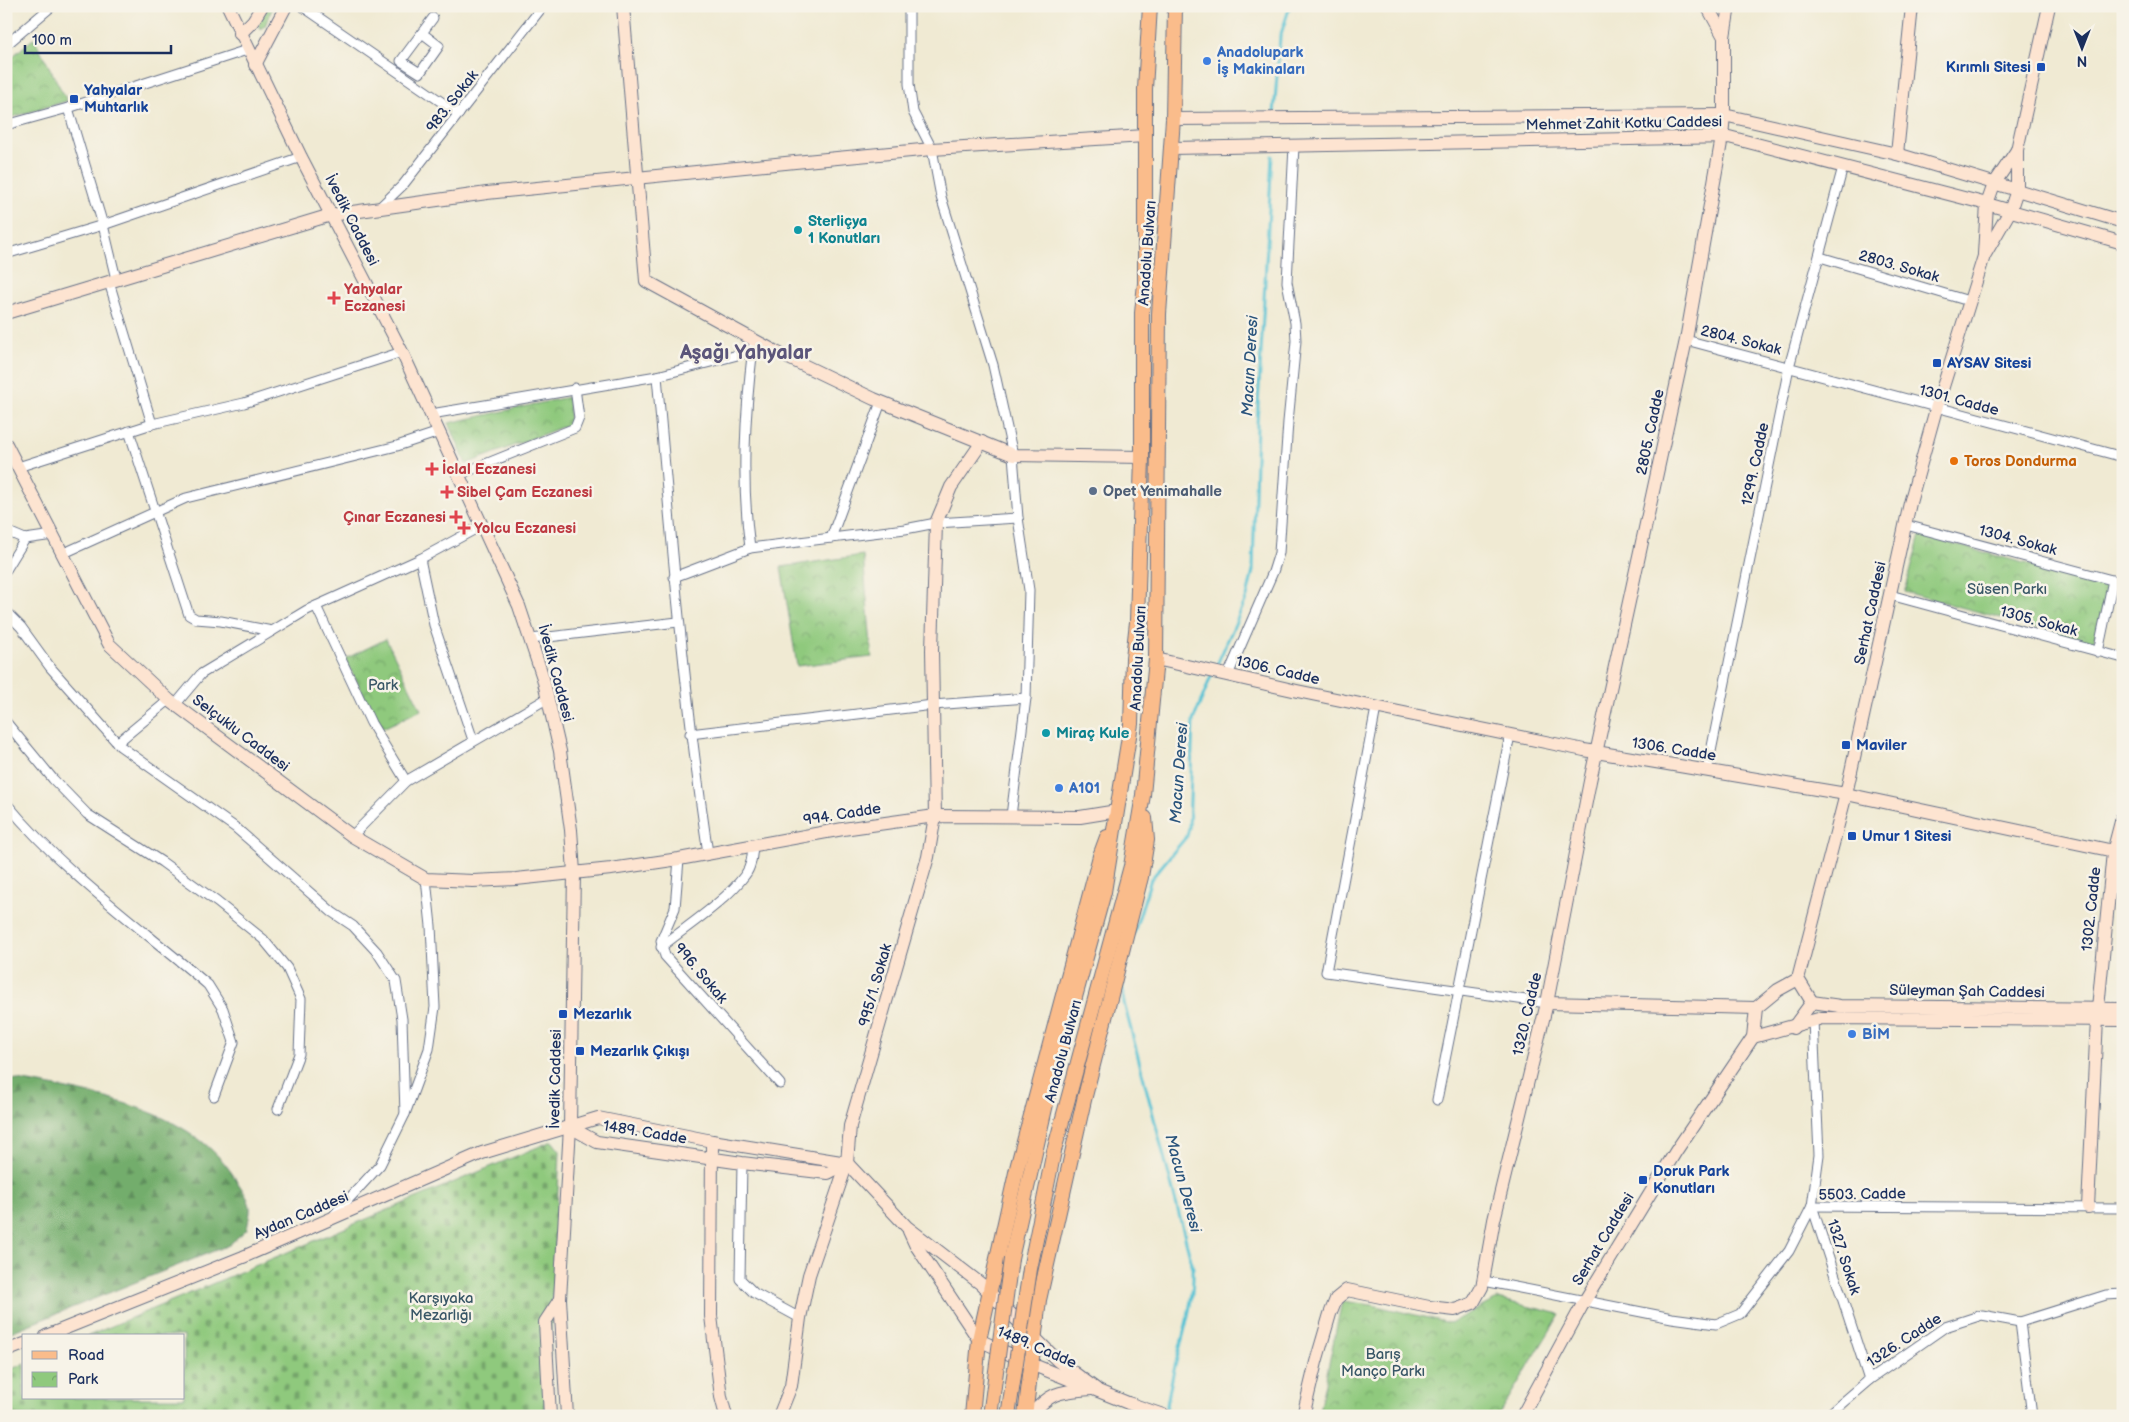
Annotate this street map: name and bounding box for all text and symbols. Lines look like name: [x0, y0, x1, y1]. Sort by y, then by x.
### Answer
scale bar: [25, 22, 171, 54]
north arrow: [2056, 22, 2106, 72]
text: 100 m: [32, 31, 72, 50]
place label: Anadolupark İş Makinaları: [1216, 43, 1305, 79]
text: N: [2077, 52, 2087, 69]
marker: Anadolupark İş Makinaları: [1201, 55, 1213, 67]
place label: Kırımlı Sitesi: [1946, 58, 2031, 77]
marker: Kırımlı Sitesi: [2035, 61, 2047, 73]
street label: 983. Sokak: [422, 66, 483, 136]
place label: Yahyalar Muhtarlık: [84, 81, 148, 117]
marker: Yahyalar Muhtarlık: [68, 93, 80, 105]
street label: Mehmet Zahit Kotku Caddesi: [1526, 112, 1722, 135]
street label: İvedik Caddesi: [320, 171, 383, 269]
street label: Anadolu Bulvarı: [1134, 200, 1161, 306]
place label: Sterliçya 1 Konutları: [808, 212, 880, 248]
marker: Sterliçya 1 Konutları: [792, 224, 804, 236]
street label: 2803. Sokak: [1856, 246, 1942, 287]
place label: Yahyalar Eczanesi: [344, 280, 405, 316]
marker: Yahyalar Eczanesi: [328, 292, 340, 304]
water label: Macun Deresi: [1238, 314, 1263, 417]
street label: 2804. Sokak: [1698, 321, 1784, 360]
district label: Aşağı Yahyalar: [679, 341, 813, 365]
place label: AYSAV Sitesi: [1946, 354, 2031, 373]
marker: AYSAV Sitesi: [1931, 357, 1943, 369]
street label: 1301. Cadde: [1917, 381, 2001, 420]
street label: 2805. Cadde: [1632, 387, 1669, 477]
street label: 1299. Cadde: [1737, 421, 1774, 507]
place label: Toros Dondurma: [1964, 452, 2077, 471]
marker: Toros Dondurma: [1948, 455, 1960, 467]
place label: İclal Eczanesi: [442, 459, 536, 479]
marker: İclal Eczanesi: [426, 463, 438, 475]
place label: Opet Yenimahalle: [1103, 482, 1222, 501]
place label: Sibel Çam Eczanesi: [457, 483, 593, 502]
marker: Opet Yenimahalle: [1087, 485, 1099, 497]
marker: Sibel Çam Eczanesi: [441, 486, 453, 498]
place label: Çınar Eczanesi: [343, 508, 446, 527]
marker: Çınar Eczanesi: [450, 511, 462, 523]
place label: Yolcu Eczanesi: [474, 519, 576, 538]
street label: 1304. Sokak: [1977, 521, 2060, 560]
marker: Yolcu Eczanesi: [458, 522, 470, 534]
street label: Serhat Caddesi: [1850, 560, 1891, 666]
park label: Süsen Parkı: [1967, 580, 2047, 599]
street label: 1305. Sokak: [1998, 602, 2080, 641]
street label: Anadolu Bulvarı: [1126, 605, 1151, 711]
street label: İvedik Caddesi: [533, 622, 578, 724]
street label: 1306. Cadde: [1234, 652, 1322, 689]
park label: Park: [368, 676, 399, 695]
street label: Selçuklu Caddesi: [188, 691, 293, 776]
water label: Macun Deresi: [1167, 721, 1193, 824]
place label: Miraç Kule: [1056, 724, 1130, 743]
marker: Miraç Kule: [1040, 727, 1052, 739]
street label: 1306. Cadde: [1630, 733, 1718, 766]
place label: Maviler: [1856, 736, 1908, 755]
marker: Maviler: [1840, 739, 1852, 751]
place label: A101: [1068, 779, 1100, 798]
marker: A101: [1053, 782, 1065, 794]
street label: 994. Cadde: [802, 799, 883, 830]
place label: Umur 1 Sitesi: [1862, 827, 1951, 846]
marker: Umur 1 Sitesi: [1846, 830, 1858, 842]
street label: 1302. Cadde: [2078, 866, 2105, 952]
street label: 996. Sokak: [670, 939, 732, 1008]
street label: 995/1. Sokak: [855, 941, 897, 1029]
street label: 1320. Cadde: [1509, 971, 1546, 1058]
street label: Süleyman Şah Caddesi: [1889, 981, 2045, 1002]
street label: Anadolu Bulvarı: [1041, 998, 1086, 1105]
place label: Mezarlık: [573, 1005, 632, 1024]
marker: Mezarlık: [557, 1008, 569, 1020]
place label: BİM: [1862, 1024, 1890, 1044]
marker: BİM: [1846, 1028, 1858, 1040]
street label: İvedik Caddesi: [545, 1029, 566, 1129]
place label: Mezarlık Çıkışı: [590, 1042, 690, 1061]
marker: Mezarlık Çıkışı: [574, 1045, 586, 1057]
street label: 1489. Cadde: [602, 1116, 688, 1149]
water label: Macun Deresi: [1160, 1132, 1205, 1236]
place label: Doruk Park Konutları: [1653, 1162, 1730, 1198]
marker: Doruk Park Konutları: [1637, 1174, 1649, 1186]
street label: 5503. Cadde: [1818, 1184, 1906, 1205]
street label: Aydan Caddesi: [251, 1187, 351, 1244]
street label: Serhat Caddesi: [1568, 1189, 1639, 1289]
street label: 1327. Sokak: [1822, 1217, 1865, 1298]
park label: Karşıyaka Mezarlığı: [409, 1289, 473, 1325]
street label: 1326. Cadde: [1863, 1309, 1945, 1372]
street label: 1489. Cadde: [994, 1322, 1080, 1373]
legend: [22, 1334, 185, 1400]
park label: Barış Manço Parkı: [1341, 1345, 1425, 1381]
text: Road: [68, 1346, 104, 1365]
text: Park: [68, 1370, 99, 1389]

